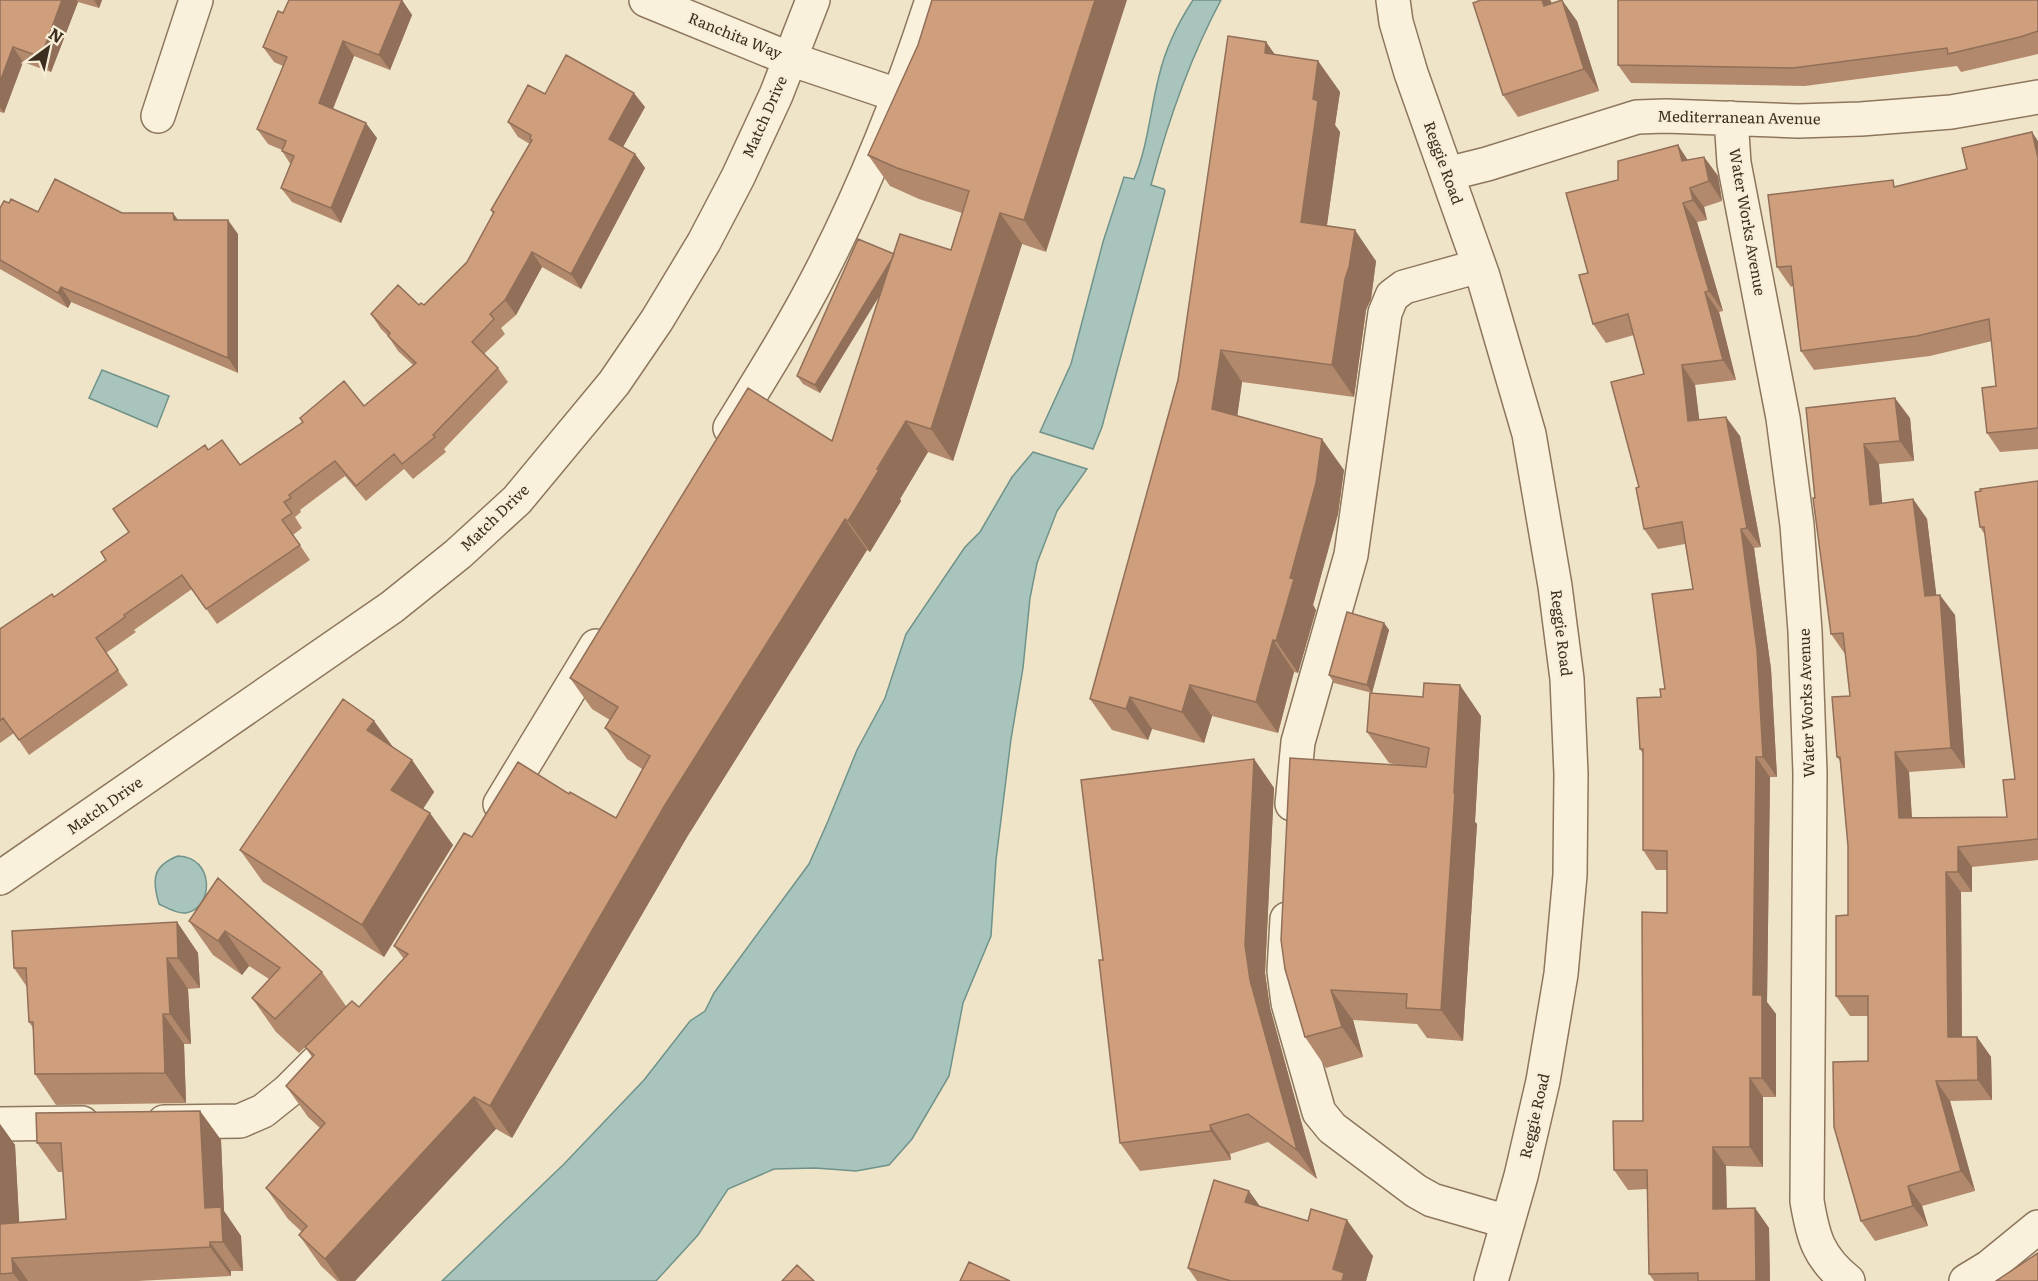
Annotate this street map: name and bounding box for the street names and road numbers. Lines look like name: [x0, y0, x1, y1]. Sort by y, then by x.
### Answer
street label: Ranchita Way: [685, 5, 786, 64]
street label: Match Drive: [735, 71, 792, 161]
street label: Mediterranean Avenue: [1657, 104, 1821, 129]
street label: Reggie Road: [1419, 118, 1470, 207]
street label: Water Works Avenue: [1724, 146, 1773, 298]
street label: Match Drive: [454, 478, 534, 556]
street label: Reggie Road: [1546, 588, 1579, 677]
street label: Water Works Avenue: [1791, 628, 1820, 778]
street label: Match Drive: [61, 770, 147, 839]
street label: Reggie Road: [1513, 1071, 1555, 1161]

